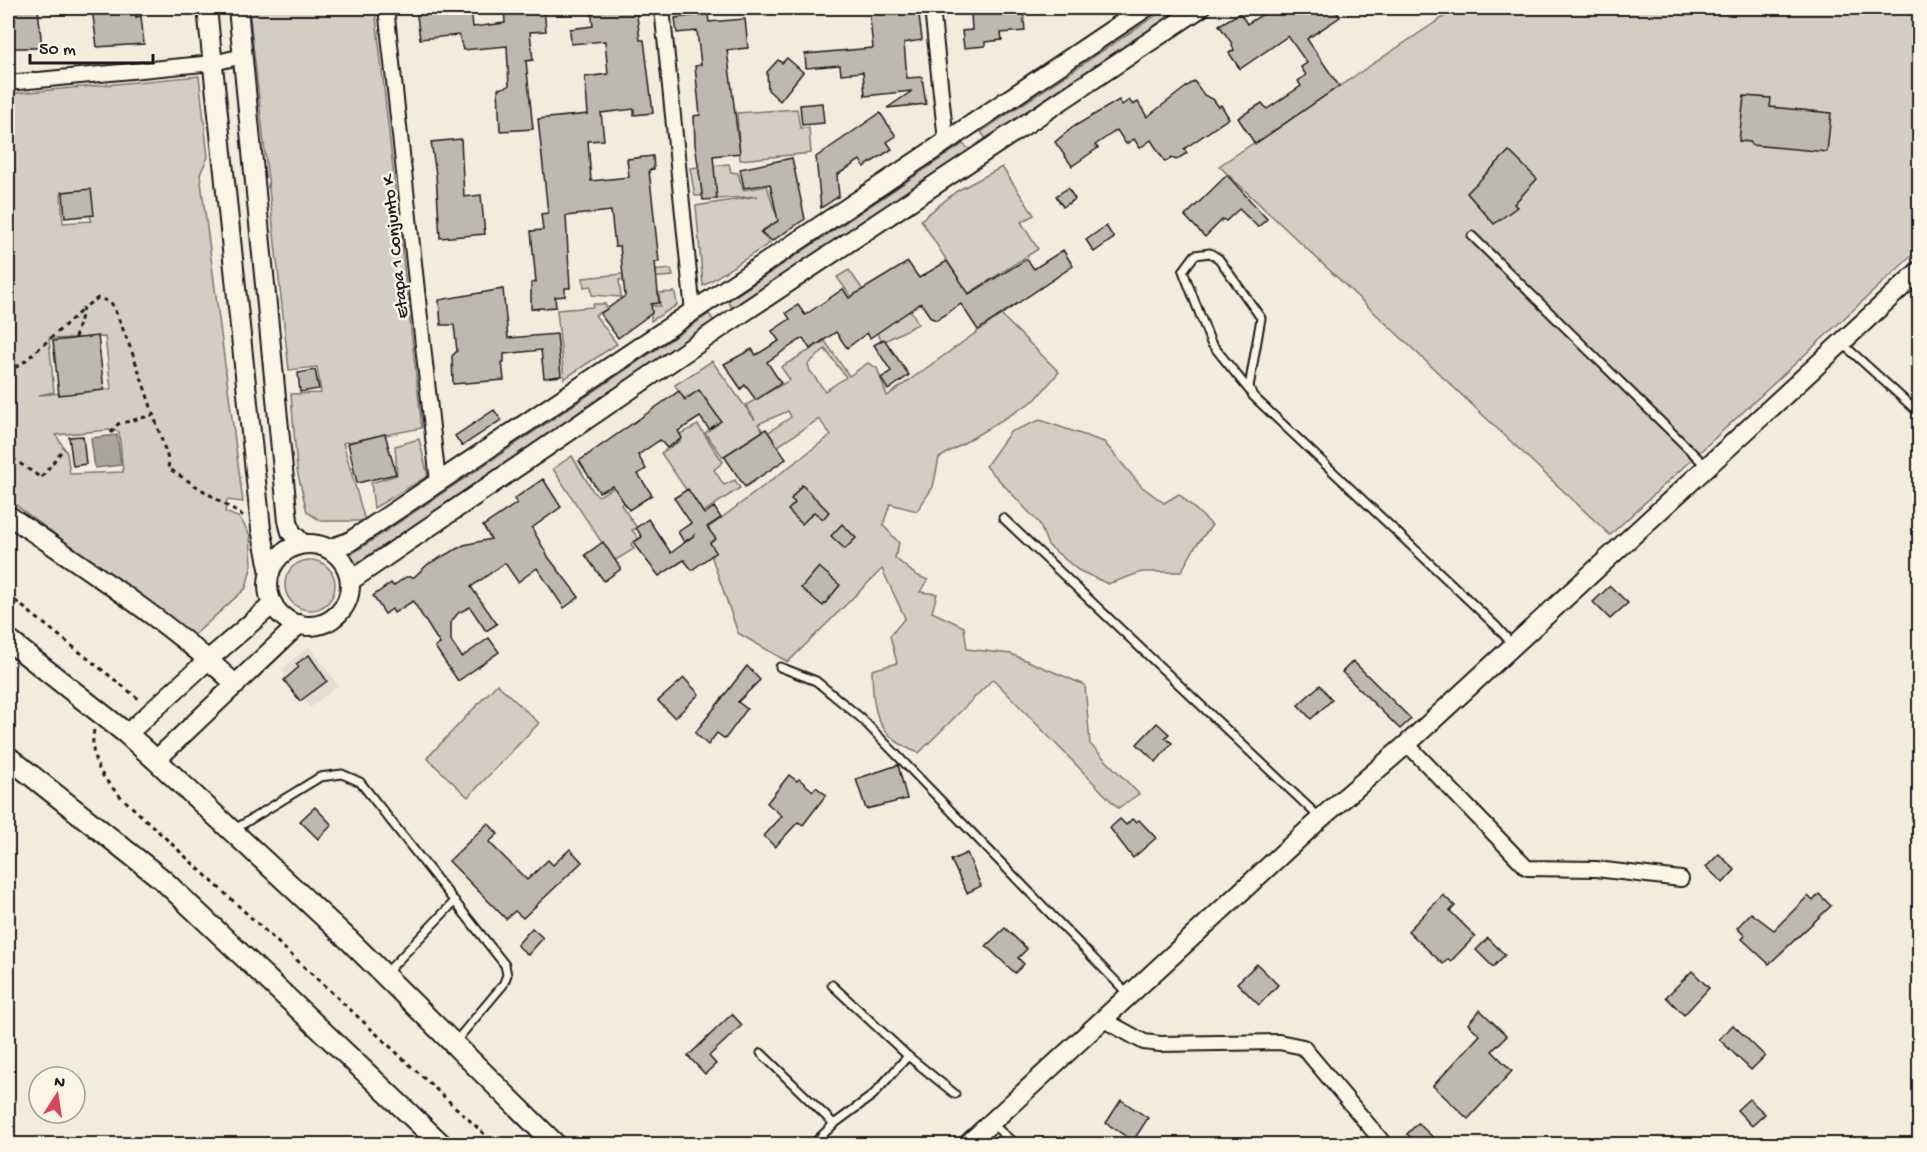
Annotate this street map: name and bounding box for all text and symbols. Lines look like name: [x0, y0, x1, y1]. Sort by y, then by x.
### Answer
scale bar: [30, 27, 153, 65]
text: 50 m: [39, 40, 76, 61]
street label: Etapa 1 Conjunto K: [378, 172, 414, 319]
north arrow: [27, 1065, 87, 1125]
text: N: [52, 1073, 67, 1094]

